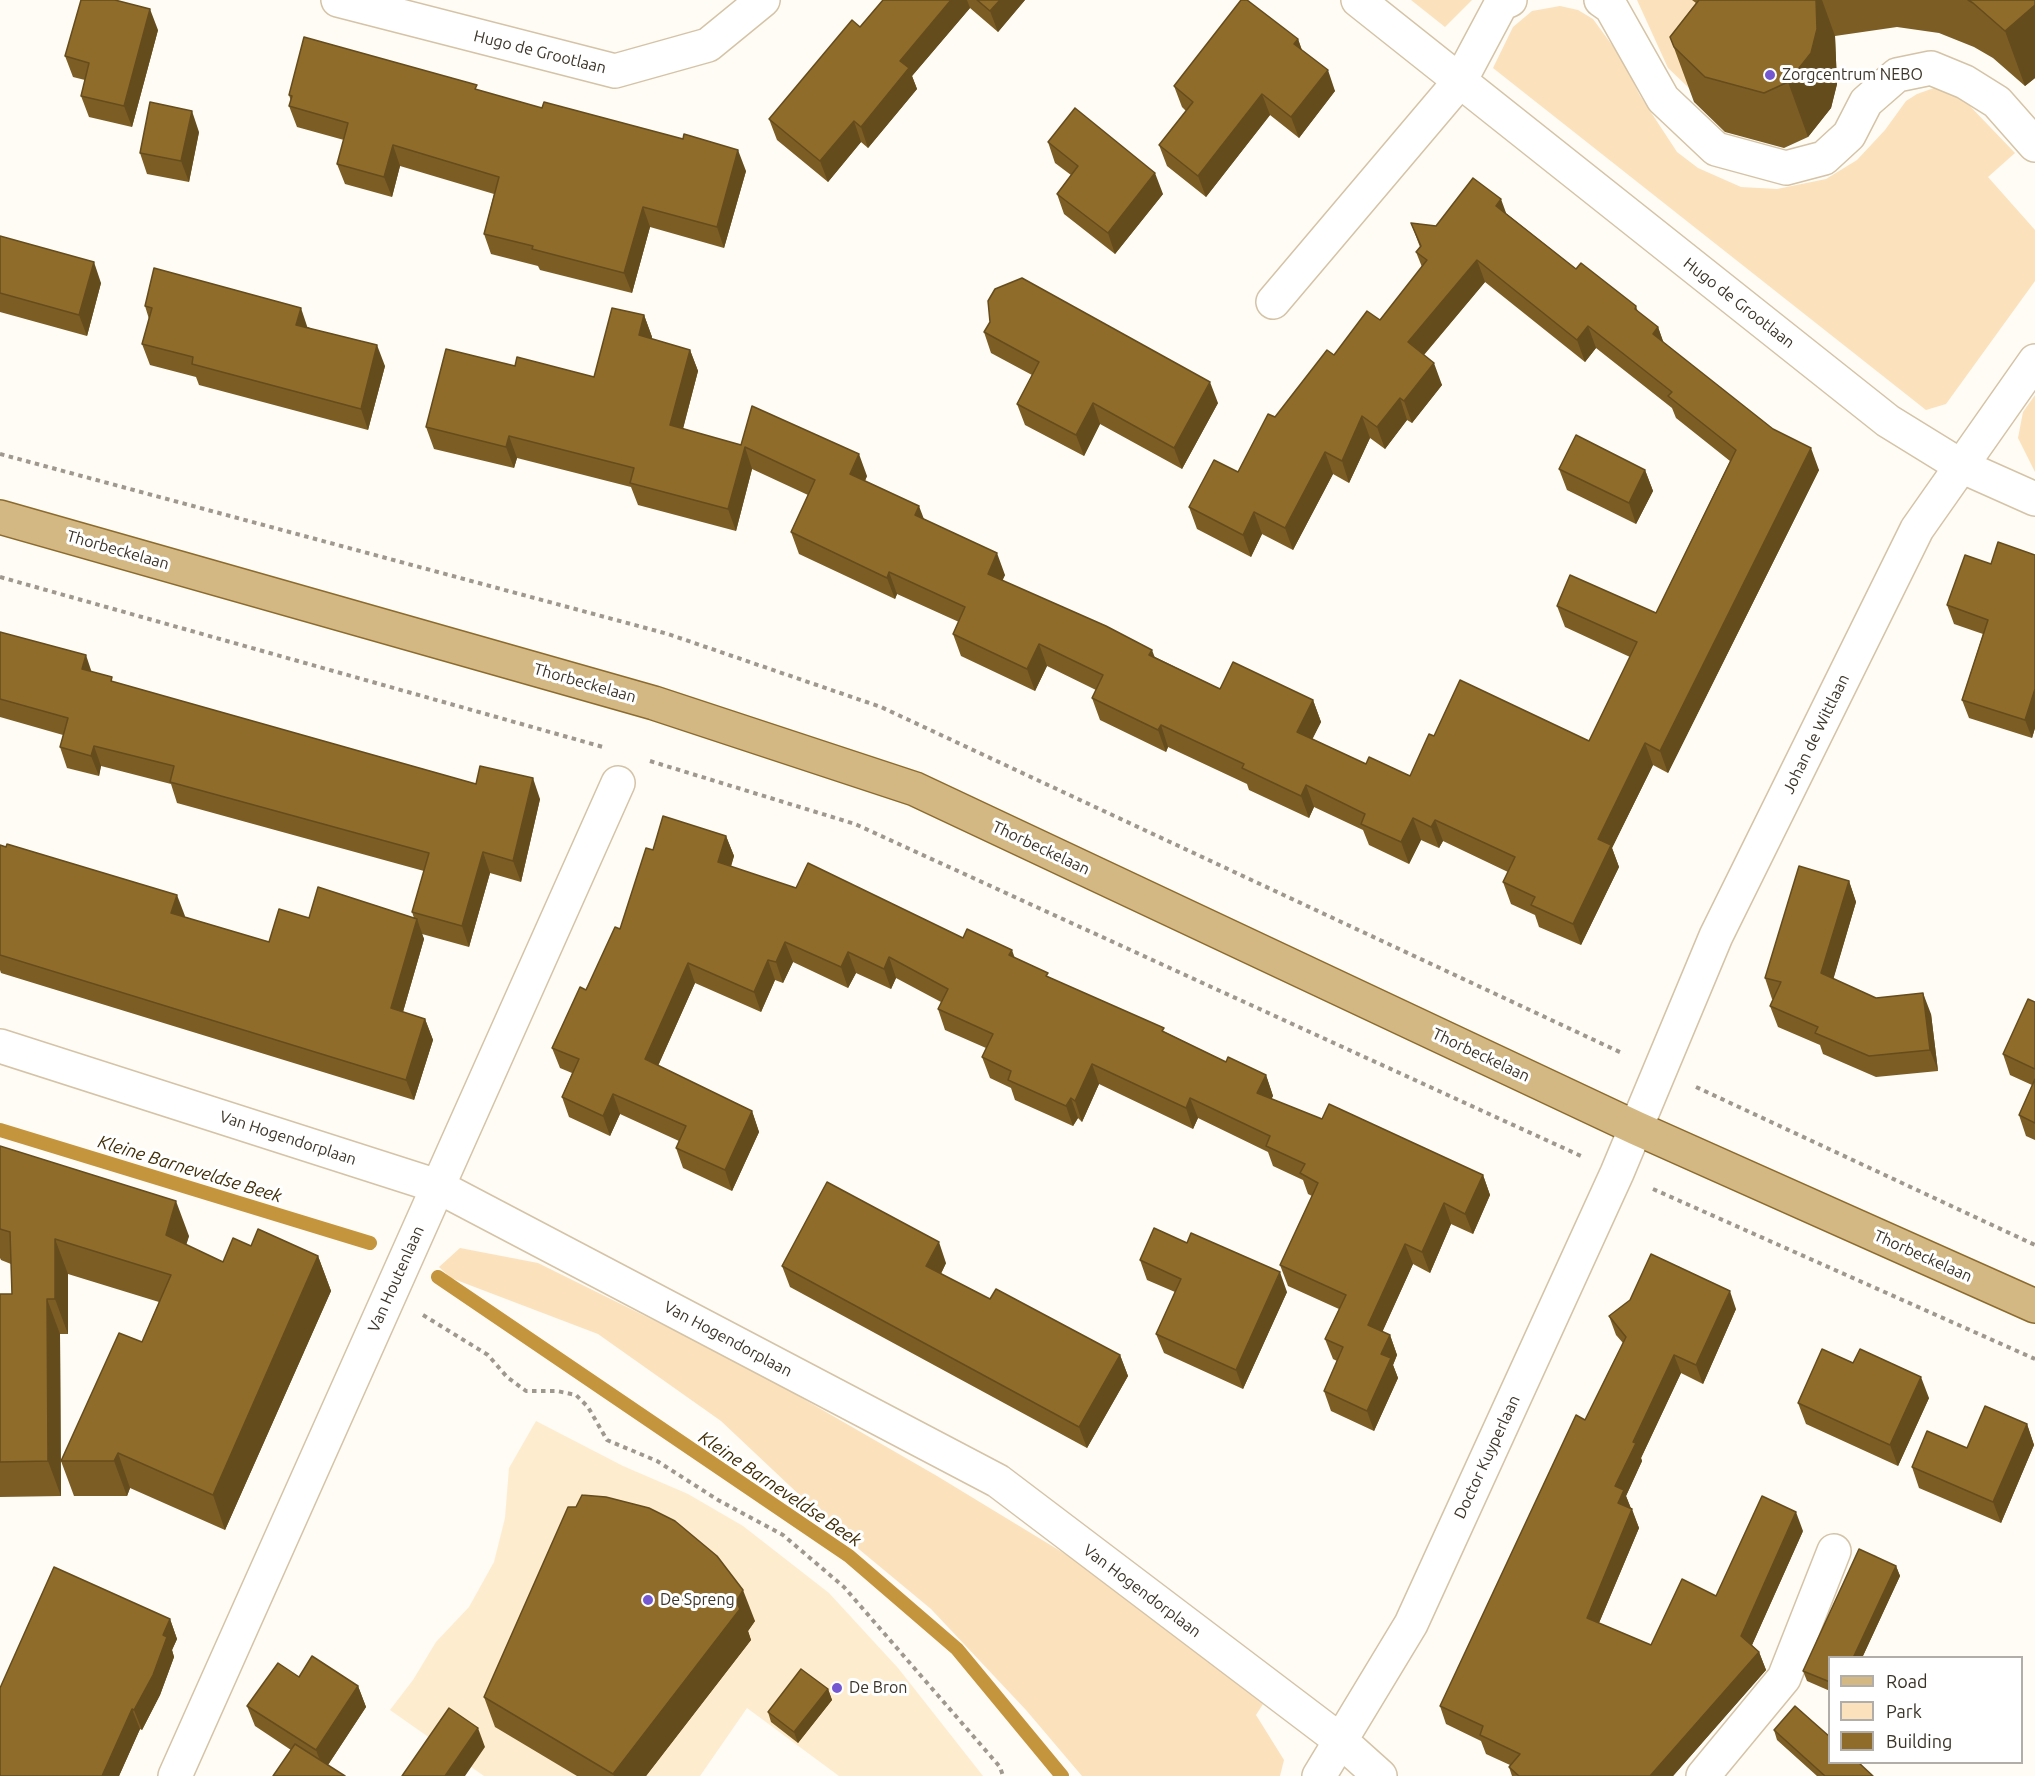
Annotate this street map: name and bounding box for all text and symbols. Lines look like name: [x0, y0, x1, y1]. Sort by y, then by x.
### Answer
street label: Hugo de Grootlaan: [472, 26, 608, 78]
place label: Zorgcentrum NEBO: [1782, 65, 1923, 85]
marker: Zorgcentrum NEBO: [1763, 68, 1777, 82]
street label: Hugo de Grootlaan: [1680, 254, 1798, 352]
street label: Thorbeckelaan: [65, 526, 171, 574]
street label: Thorbeckelaan: [532, 659, 638, 707]
street label: Johan de Wittlaan: [1779, 671, 1853, 797]
street label: Thorbeckelaan: [989, 817, 1093, 879]
street label: Thorbeckelaan: [1429, 1024, 1533, 1086]
street label: Van Hogendorplaan: [217, 1107, 359, 1169]
water label: Kleine Barneveldse Beek: [95, 1131, 285, 1207]
street label: Van Houtenlaan: [364, 1223, 428, 1335]
street label: Thorbeckelaan: [1871, 1226, 1975, 1286]
street label: Van Hogendorplaan: [661, 1297, 795, 1381]
street label: Doctor Kuyperlaan: [1450, 1392, 1524, 1522]
water label: Kleine Barneveldse Beek: [695, 1426, 865, 1552]
street label: Van Hogendorplaan: [1079, 1540, 1205, 1642]
place label: De Spreng: [660, 1590, 735, 1610]
marker: De Spreng: [641, 1593, 655, 1607]
legend: [1828, 1656, 2023, 1764]
text: Road: [1886, 1671, 1928, 1691]
place label: De Bron: [849, 1678, 907, 1698]
marker: De Bron: [830, 1681, 844, 1695]
text: Park: [1886, 1701, 1922, 1721]
text: Building: [1886, 1731, 1952, 1751]

